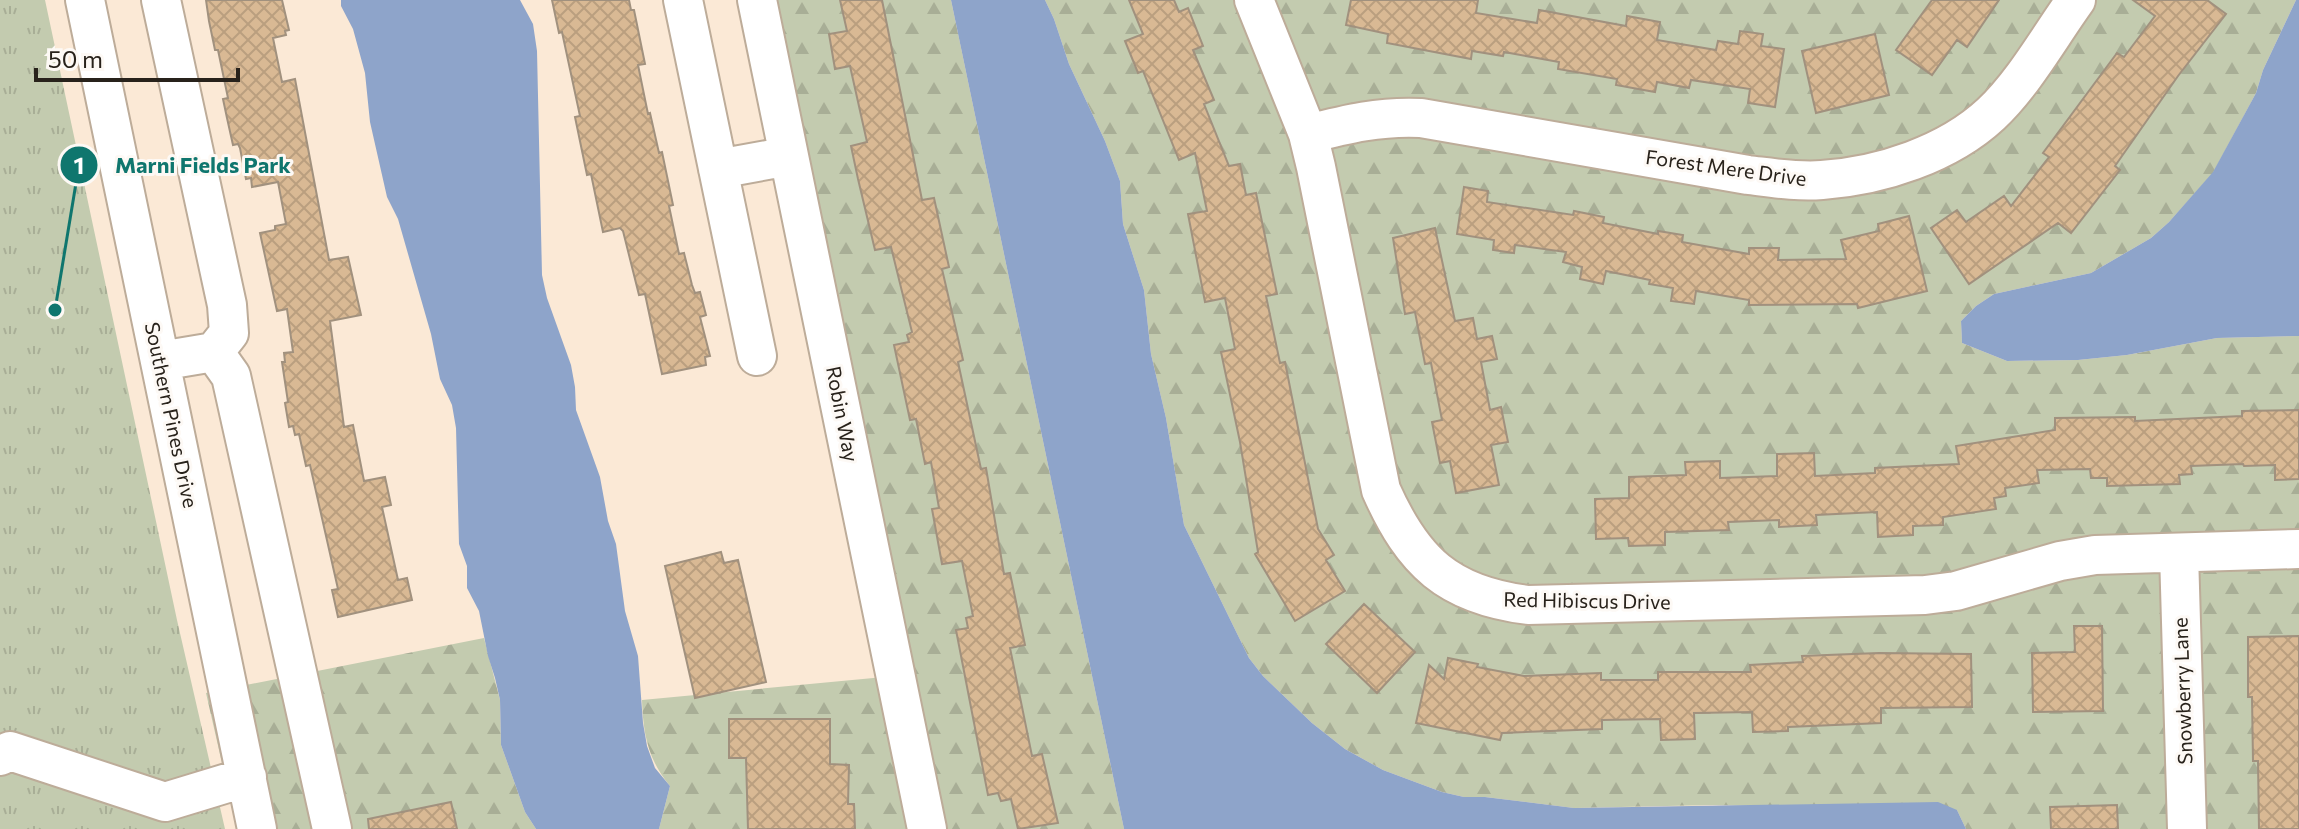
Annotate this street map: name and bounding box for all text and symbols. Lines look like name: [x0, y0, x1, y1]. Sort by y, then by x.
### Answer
scale bar: [36, 32, 238, 82]
text: 50 m: [48, 44, 103, 73]
callout: Marni Fields Park: [59, 142, 307, 188]
street label: Forest Mere Drive: [1644, 144, 1808, 190]
text: 1: [74, 150, 84, 179]
text: Marni Fields Park: [115, 151, 291, 178]
street label: Southern Pines Drive: [141, 320, 203, 510]
street label: Robin Way: [822, 364, 864, 464]
street label: Red Hibiscus Drive: [1503, 587, 1671, 613]
street label: Snowberry Lane: [2167, 617, 2197, 765]

